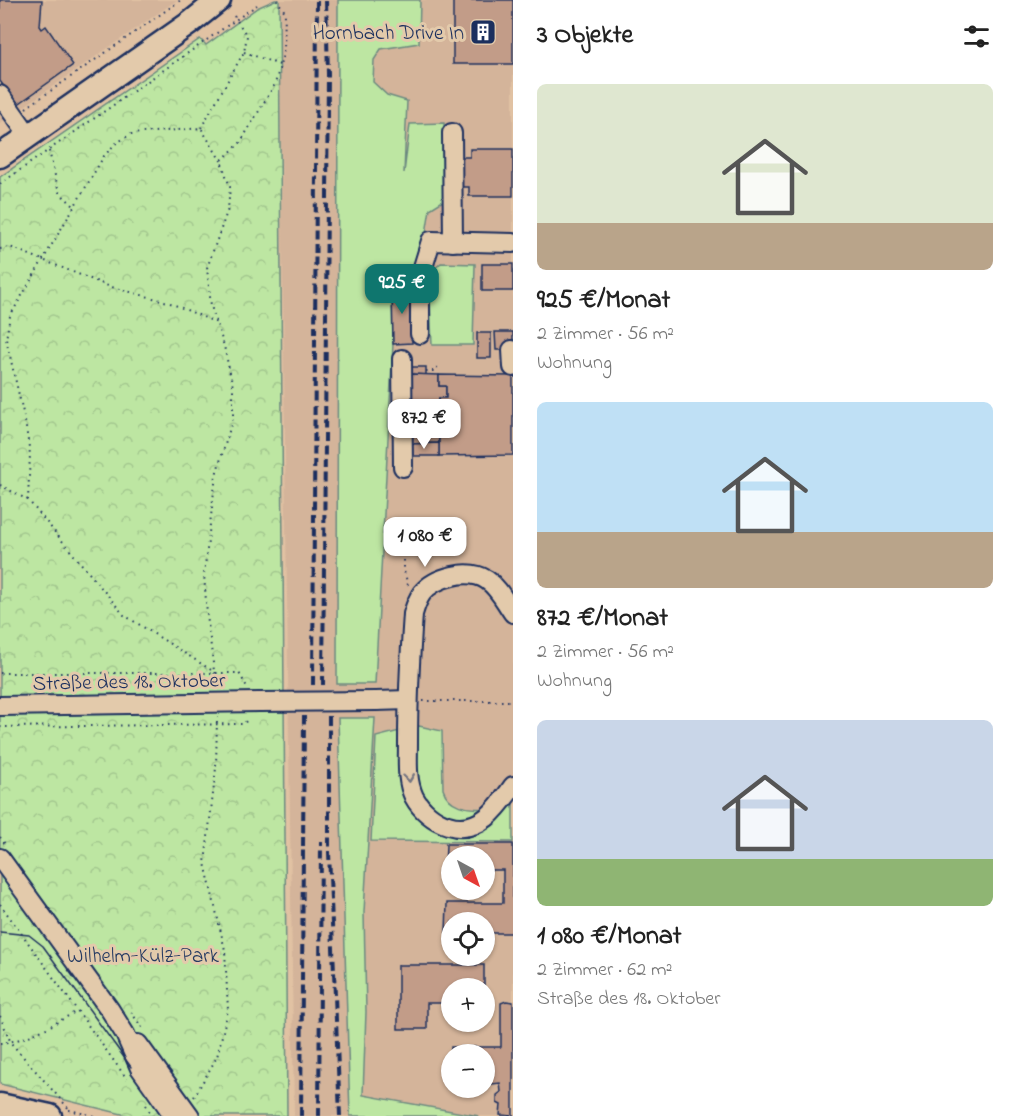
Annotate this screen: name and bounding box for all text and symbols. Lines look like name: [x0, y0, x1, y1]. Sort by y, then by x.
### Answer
building icon: Hornbach Drive In: [468, 17, 498, 47]
text: 3 Objekte: [537, 17, 633, 55]
place label: Hornbach Drive In: [313, 19, 464, 49]
icon: filters: [960, 20, 993, 53]
icon: home: [711, 123, 819, 231]
pin: 925 €: [360, 264, 444, 315]
text: 925 €: [379, 269, 425, 298]
text: 925 €/Monat: [537, 282, 670, 320]
text: 2 Zimmer · 56 m²: [537, 320, 674, 349]
text: Wohnung: [537, 349, 612, 378]
pin: 872 €: [382, 399, 466, 450]
text: 872 €: [402, 404, 446, 433]
icon: home: [711, 441, 819, 549]
pin: 1 080 €: [370, 517, 480, 568]
text: 1 080 €: [397, 522, 453, 551]
text: 872 €/Monat: [537, 600, 668, 638]
text: 2 Zimmer · 56 m²: [537, 638, 674, 667]
street label: Straße des 18. Oktober: [32, 666, 226, 700]
text: Wohnung: [537, 667, 612, 696]
icon: home: [711, 759, 819, 867]
one-way arrow: [403, 773, 415, 782]
north arrow: [441, 846, 495, 900]
map controls: [441, 846, 495, 1098]
button: locate: [441, 912, 495, 966]
text: 1 080 €/Monat: [537, 918, 682, 956]
park label: Wilhelm-Külz-Park: [67, 942, 220, 972]
text: 2 Zimmer · 62 m²: [537, 956, 673, 985]
button: +: [441, 978, 495, 1032]
text: Straße des 18. Oktober: [537, 985, 720, 1014]
button: −: [441, 1044, 495, 1098]

